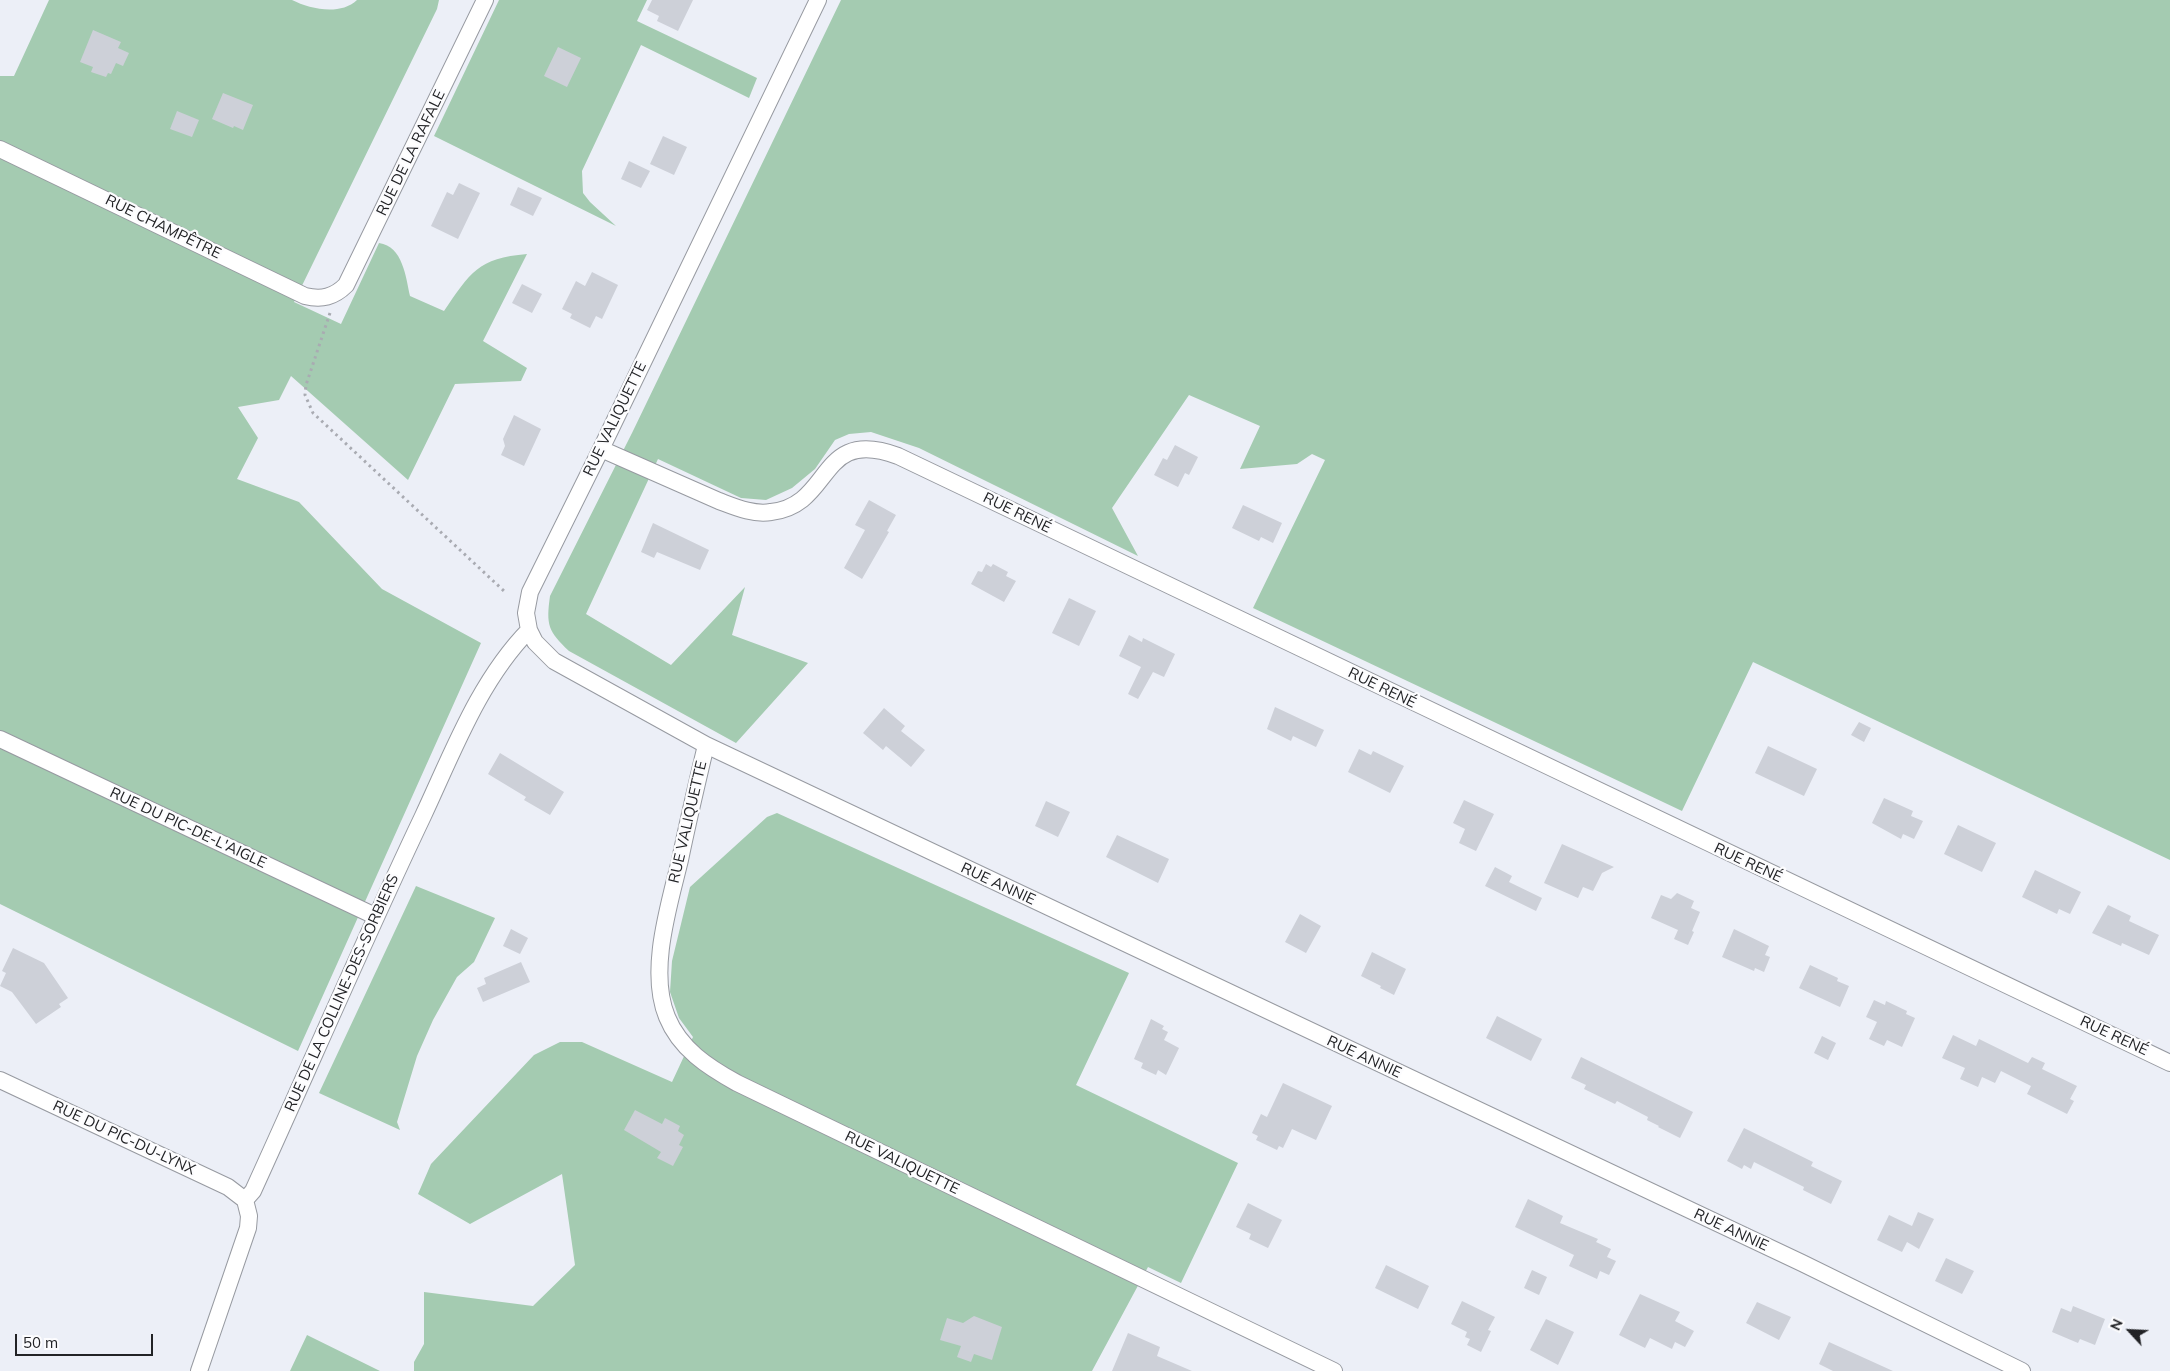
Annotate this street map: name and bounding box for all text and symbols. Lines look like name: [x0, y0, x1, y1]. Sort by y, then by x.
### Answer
street label: RUE DE LA RAFALE: [373, 87, 449, 219]
street label: RUE CHAMPÊTRE: [102, 191, 224, 263]
street label: RUE VALIQUETTE: [579, 359, 651, 479]
street label: RUE RENÉ: [980, 489, 1054, 537]
street label: RUE RENÉ: [1345, 664, 1419, 712]
street label: RUE VALIQUETTE: [665, 759, 711, 885]
street label: RUE DU PIC-DE-L'AIGLE: [107, 784, 269, 872]
street label: RUE RENÉ: [1711, 839, 1785, 887]
street label: RUE ANNIE: [958, 859, 1038, 909]
street label: RUE DE LA COLLINE-DES-SORBIERS: [281, 871, 403, 1115]
street label: RUE RENÉ: [2077, 1012, 2151, 1060]
street label: RUE ANNIE: [1324, 1032, 1404, 1082]
street label: RUE DU PIC-DU-LYNX: [50, 1097, 198, 1179]
street label: RUE VALIQUETTE: [842, 1127, 962, 1199]
street label: RUE ANNIE: [1691, 1205, 1771, 1255]
north arrow: [2105, 1306, 2155, 1356]
text: N: [2106, 1316, 2127, 1333]
scale bar: [18, 1324, 155, 1356]
text: 50 m: [23, 1333, 58, 1352]

